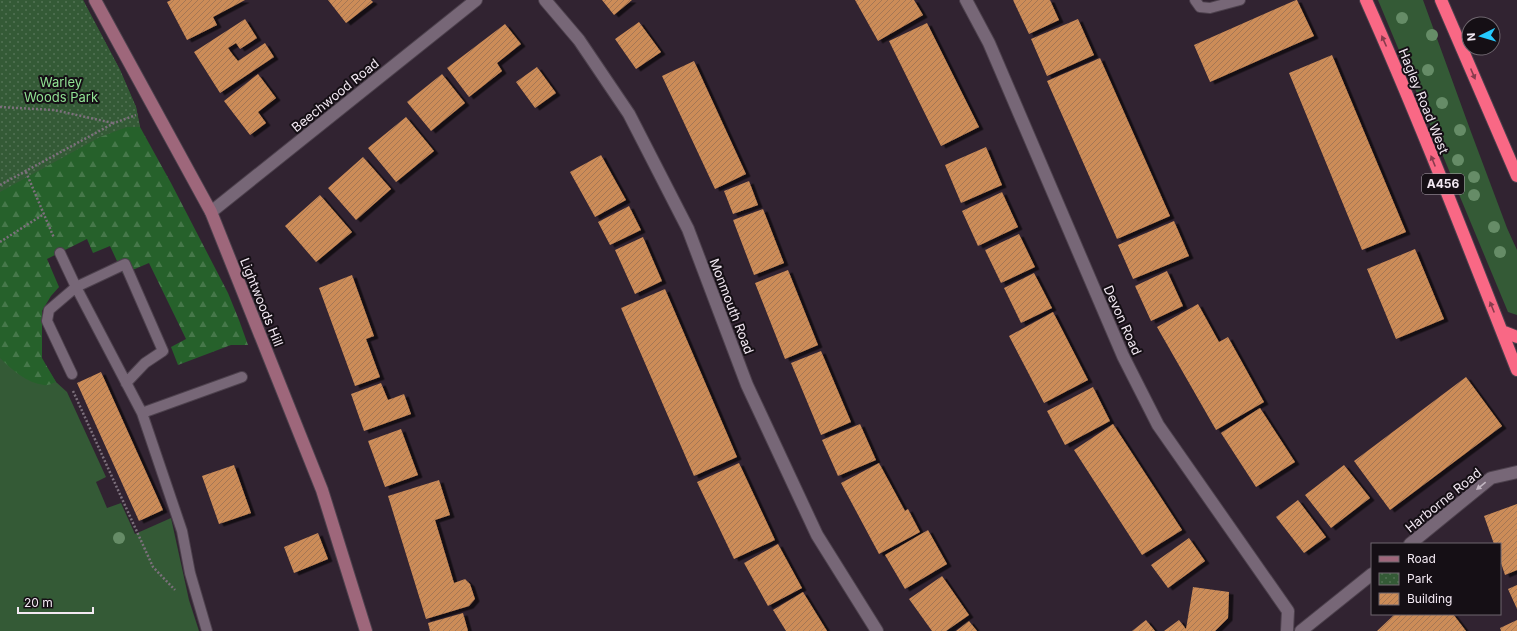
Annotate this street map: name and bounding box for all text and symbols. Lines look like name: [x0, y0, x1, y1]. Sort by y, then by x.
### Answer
north arrow: [1461, 16, 1501, 56]
text: N: [1464, 32, 1478, 42]
one-way arrow: [1381, 35, 1387, 46]
street label: Hagley Road West: [1396, 46, 1452, 156]
street label: Beechwood Road: [288, 55, 382, 135]
one-way arrow: [1471, 69, 1477, 81]
park label: Warley Woods Park: [24, 74, 98, 105]
one-way arrow: [1430, 154, 1436, 166]
road number: A456: [1422, 174, 1464, 194]
street label: Lightwoods Hill: [237, 255, 287, 349]
street label: Monmouth Road: [706, 256, 758, 356]
street label: Devon Road: [1101, 283, 1145, 357]
one-way arrow: [1489, 301, 1495, 313]
street label: Harborne Road: [1402, 464, 1484, 536]
one-way arrow: [1476, 481, 1487, 490]
legend: [1371, 543, 1501, 615]
text: Road: [1407, 551, 1436, 566]
text: Park: [1407, 571, 1433, 586]
scale bar: [18, 589, 93, 615]
text: Building: [1407, 591, 1452, 606]
text: 20 m: [24, 595, 53, 610]

